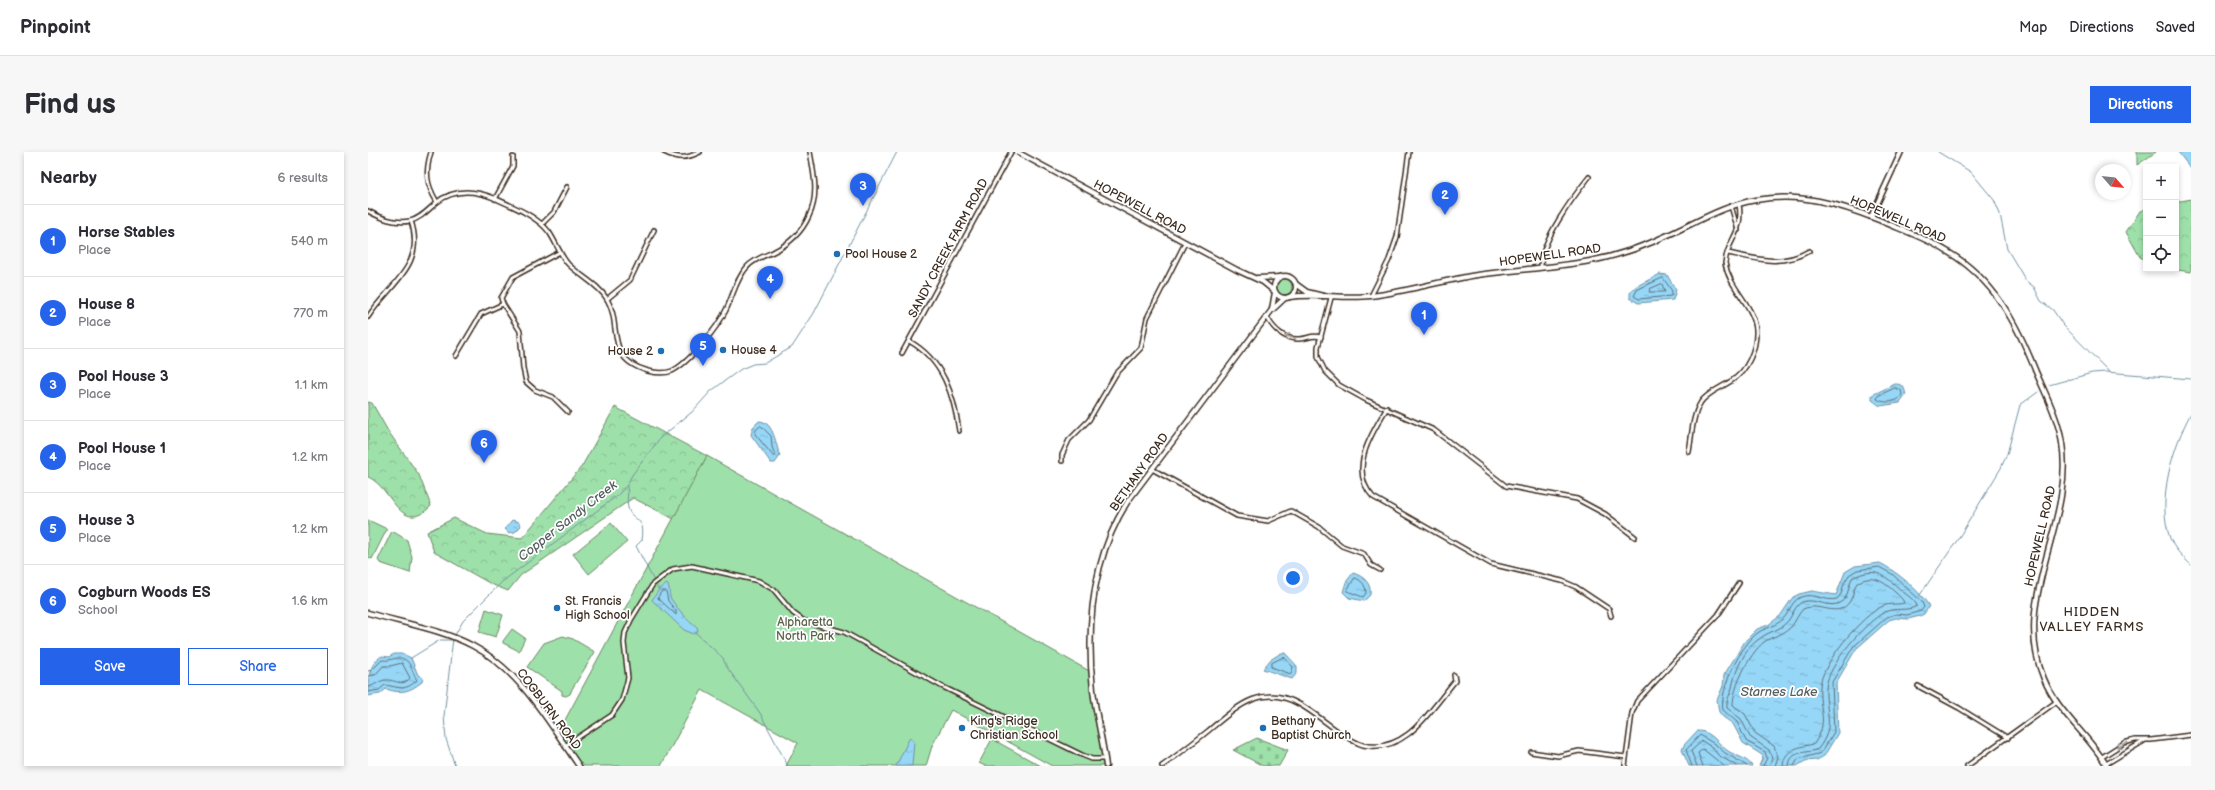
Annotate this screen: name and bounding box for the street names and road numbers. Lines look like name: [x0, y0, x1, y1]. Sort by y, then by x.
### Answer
street label: SANDY CREEK FARM ROAD: [905, 176, 992, 320]
street label: HOPEWELL ROAD: [1091, 177, 1189, 238]
street label: HOPEWELL ROAD: [1848, 193, 1948, 247]
street label: HOPEWELL ROAD: [1498, 241, 1602, 270]
street label: BETHANY ROAD: [1107, 430, 1172, 514]
street label: HOPEWELL ROAD: [2022, 484, 2059, 588]
street label: COGBURN ROAD: [513, 666, 584, 753]

